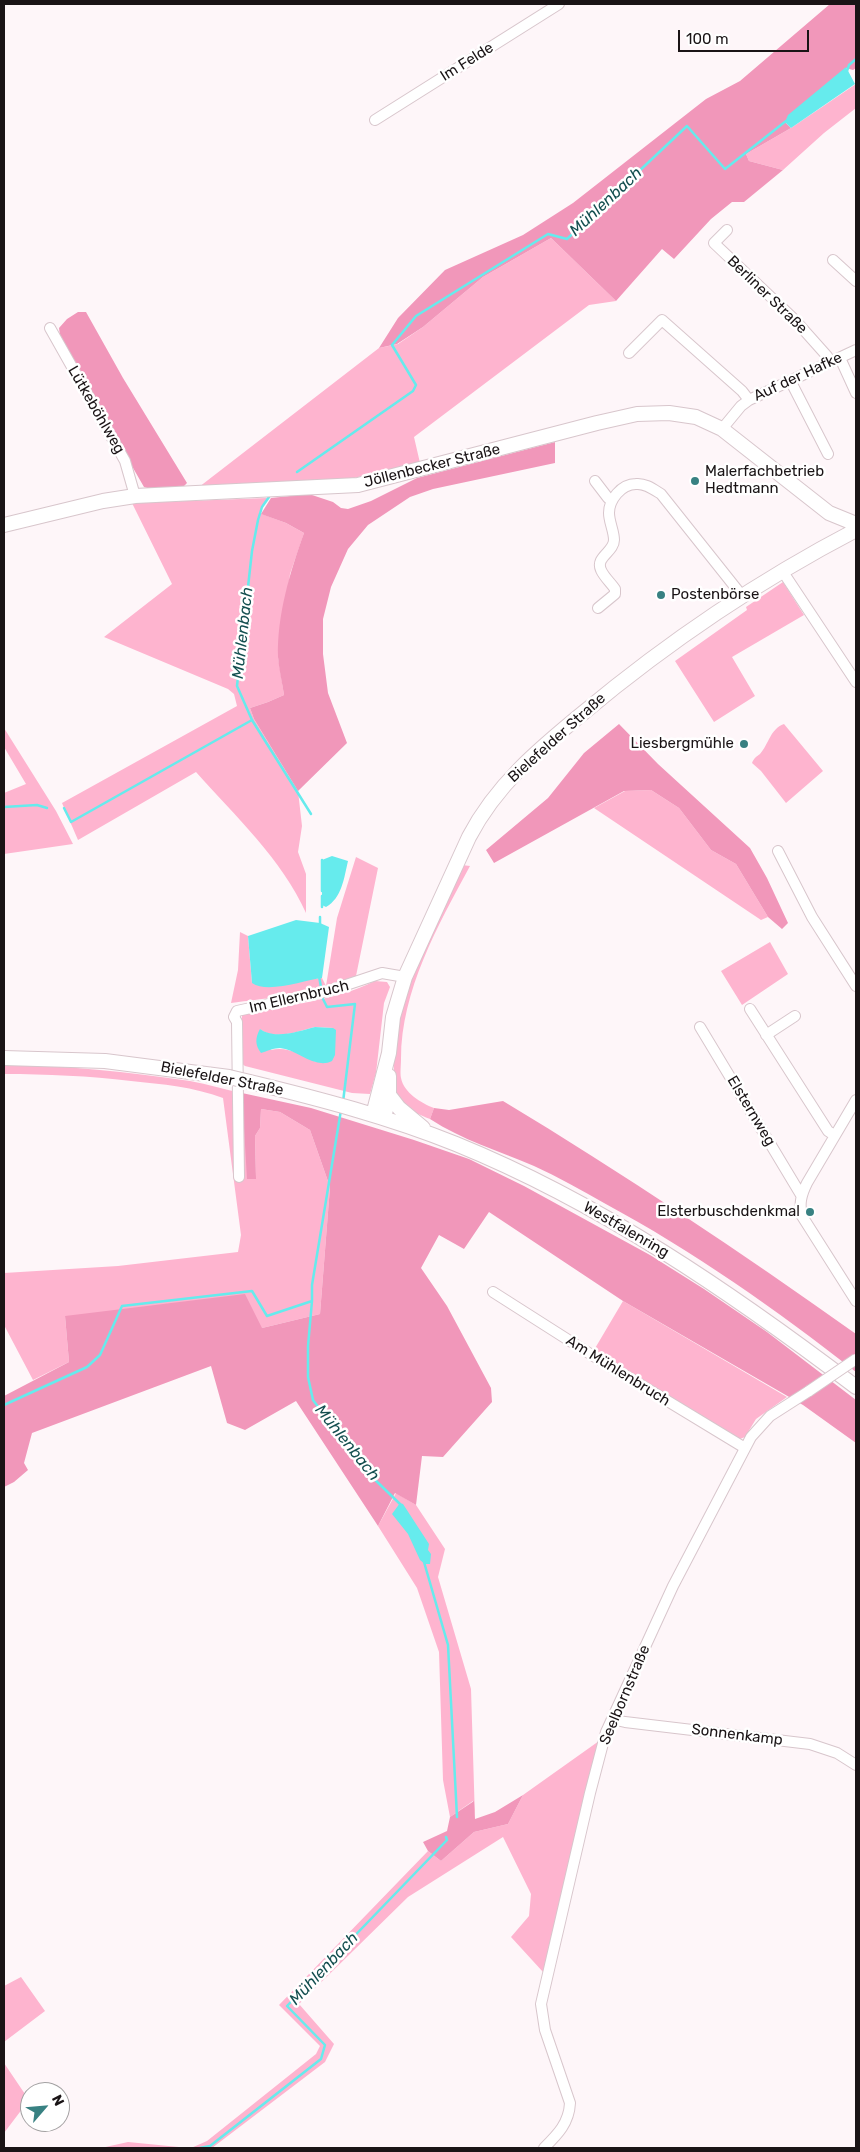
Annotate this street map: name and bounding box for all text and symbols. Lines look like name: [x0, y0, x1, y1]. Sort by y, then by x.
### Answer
scale bar: [680, 20, 811, 52]
text: 100 m: [686, 30, 728, 48]
street label: Im Felde: [437, 39, 497, 85]
water label: Mühlenbach: [566, 164, 646, 240]
street label: Berliner Straße: [723, 252, 811, 338]
street label: Auf der Hafke: [751, 349, 845, 405]
street label: Lütkeböhlweg: [64, 363, 128, 457]
street label: Jöllenbecker Straße: [362, 440, 502, 492]
place label: Malerfachbetrieb Hedtmann: [705, 463, 824, 498]
marker: Malerfachbetrieb Hedtmann: [689, 475, 701, 487]
water label: Mühlenbach: [229, 586, 257, 680]
place label: Postenbörse: [671, 586, 759, 604]
marker: Postenbörse: [655, 589, 667, 601]
street label: Bielefelder Straße: [505, 690, 609, 786]
place label: Liesbergmühle: [631, 735, 734, 753]
marker: Liesbergmühle: [738, 738, 750, 750]
street label: Im Ellernbruch: [247, 977, 351, 1017]
street label: Bielefelder Straße: [159, 1058, 285, 1100]
street label: Elsternweg: [723, 1073, 779, 1149]
street label: Westfalenring: [580, 1198, 672, 1262]
place label: Elsterbuschdenkmal: [657, 1203, 800, 1221]
marker: Elsterbuschdenkmal: [804, 1206, 816, 1218]
street label: Am Mühlenbruch: [563, 1332, 673, 1410]
water label: Mühlenbach: [311, 1401, 383, 1485]
street label: Seelbornstraße: [596, 1642, 654, 1748]
street label: Sonnenkamp: [690, 1720, 784, 1750]
water label: Mühlenbach: [286, 1929, 362, 2009]
north arrow: [20, 2082, 70, 2132]
text: N: [48, 2092, 68, 2109]

